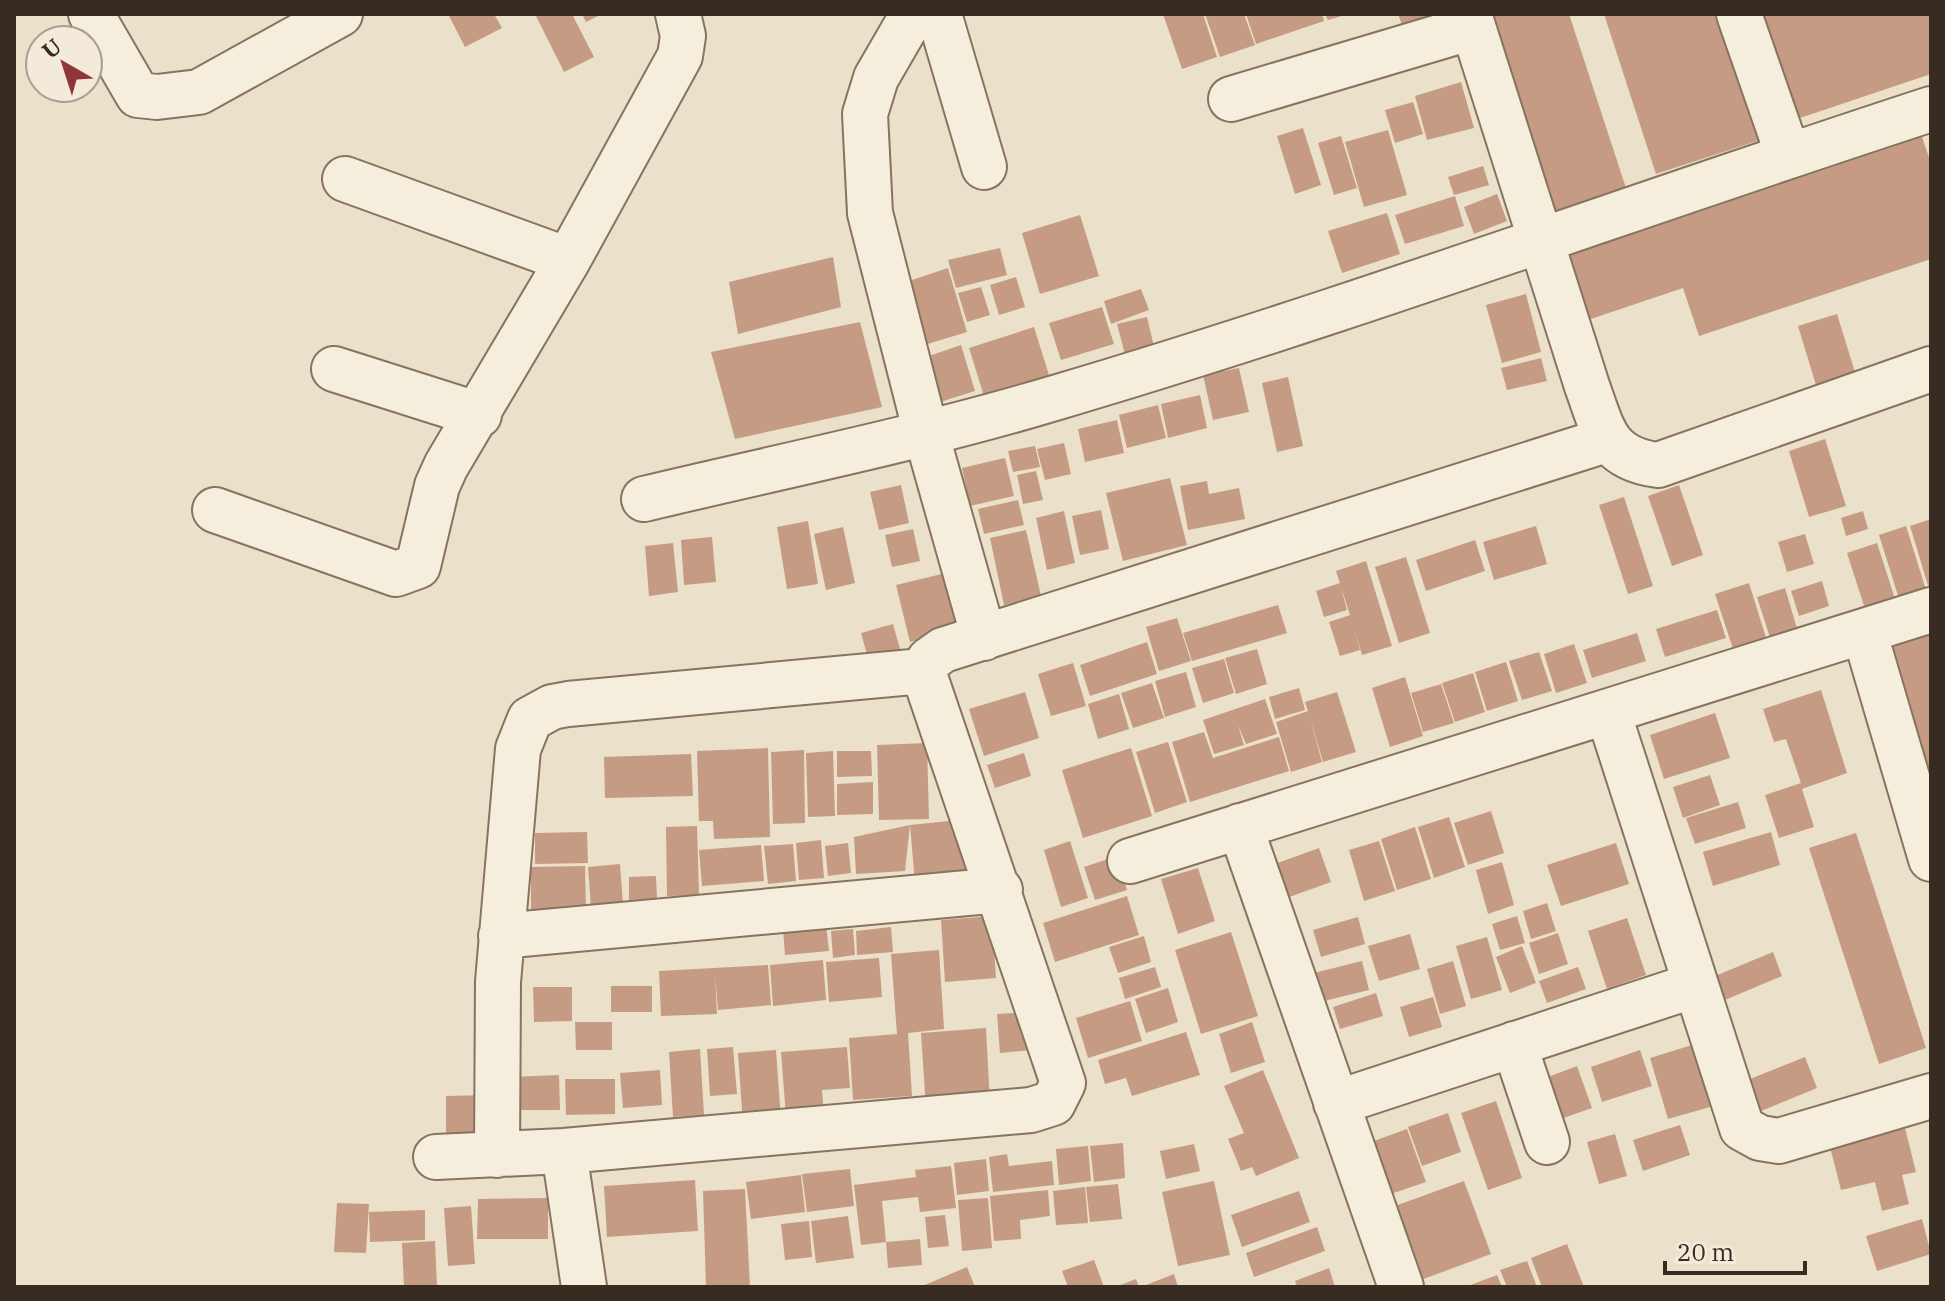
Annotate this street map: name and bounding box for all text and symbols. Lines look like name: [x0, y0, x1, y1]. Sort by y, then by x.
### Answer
north arrow: [24, 24, 104, 104]
text: U: [35, 31, 67, 65]
scale bar: [1665, 1225, 1805, 1275]
text: 20 m: [1677, 1236, 1734, 1268]

